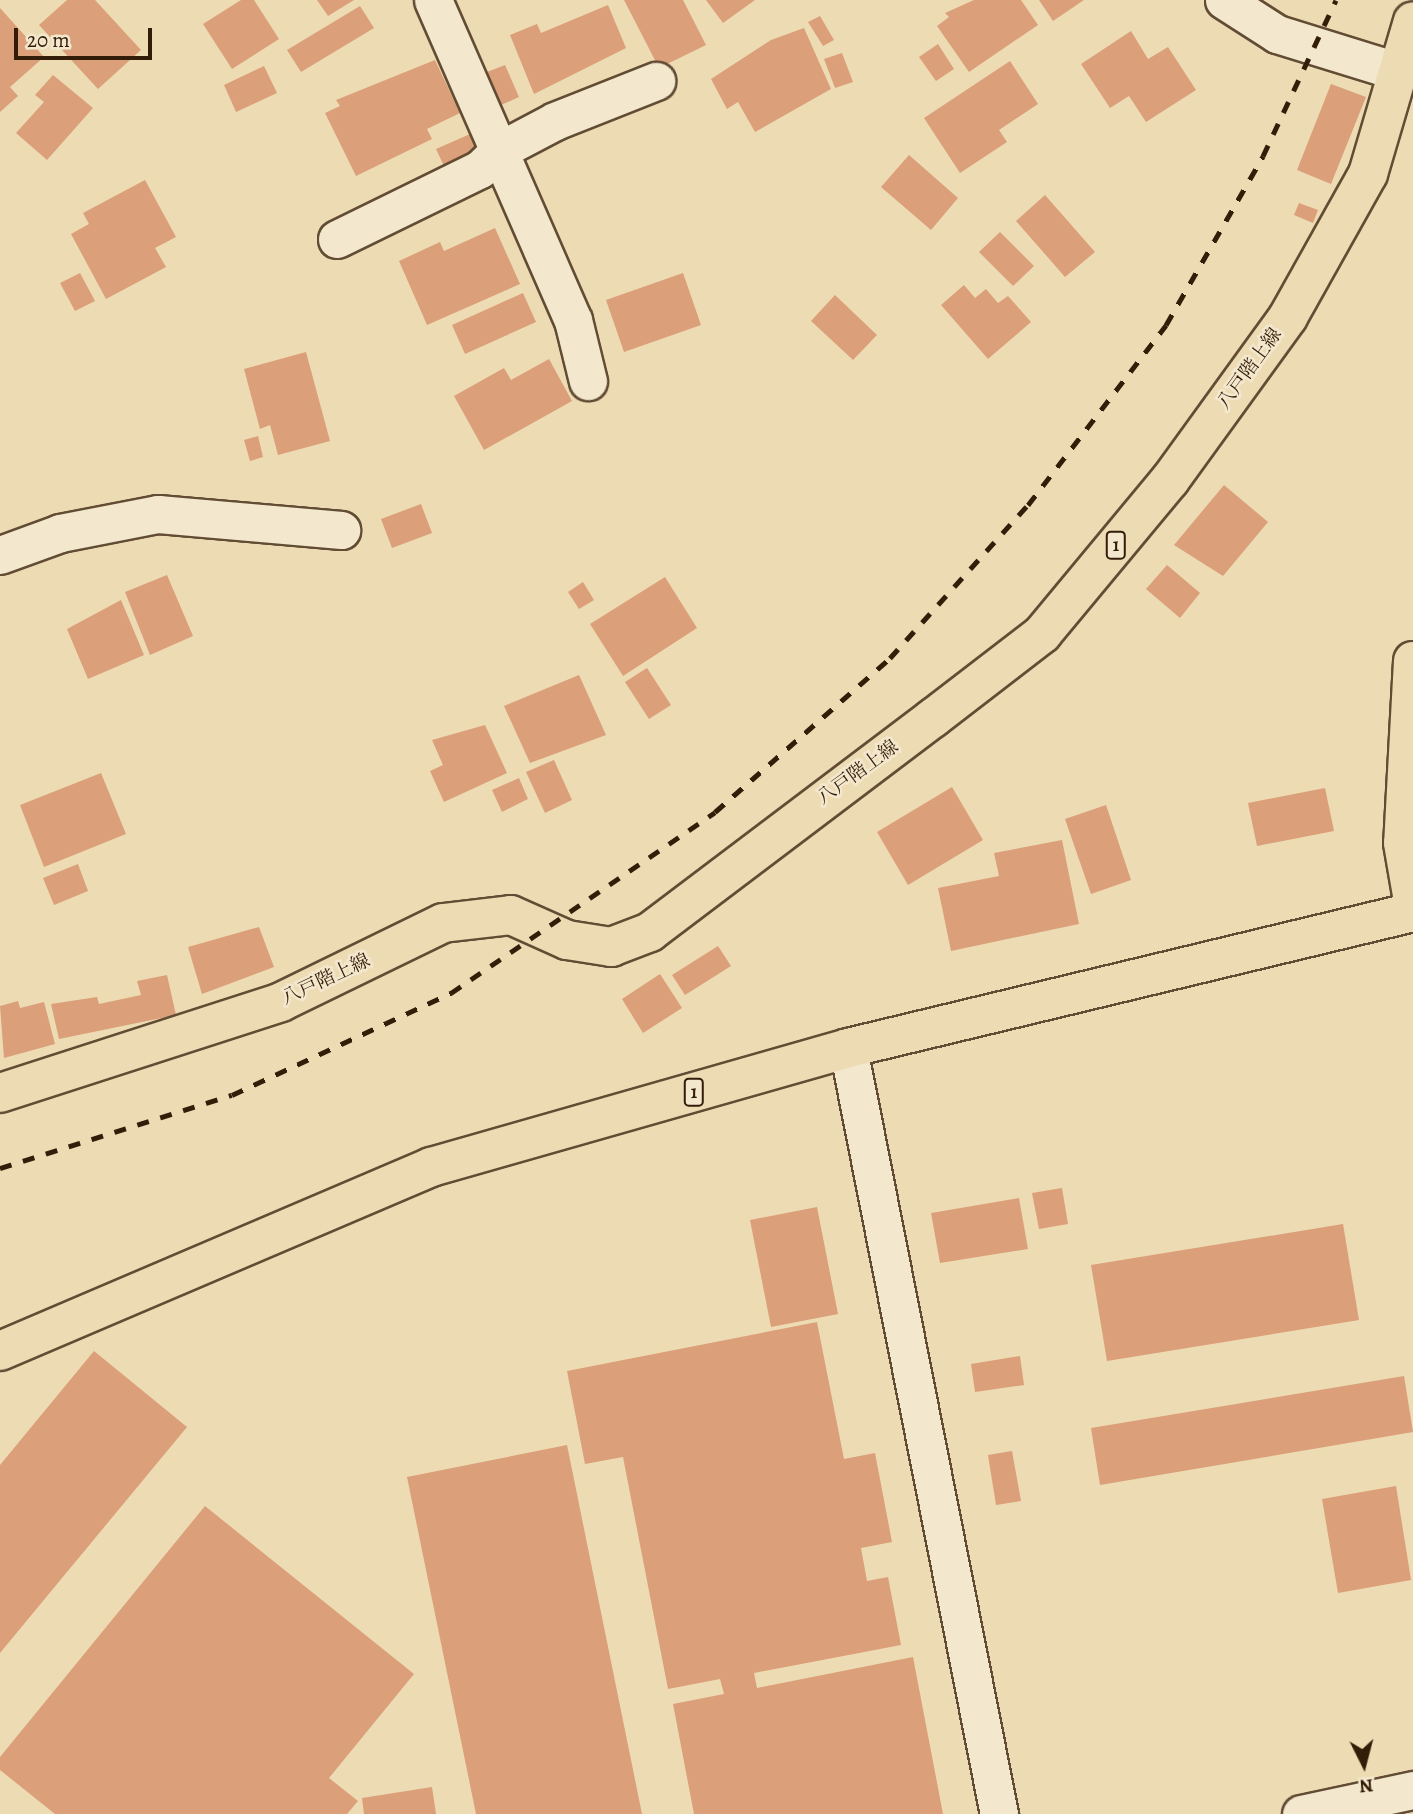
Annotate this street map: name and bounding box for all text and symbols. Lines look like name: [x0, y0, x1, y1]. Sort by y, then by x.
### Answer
scale bar: [18, 14, 156, 58]
text: 20 m: [27, 26, 70, 54]
street label: 八戸階上線: [1213, 324, 1287, 414]
road number: 1: [1106, 530, 1126, 560]
street label: 八戸階上線: [813, 736, 903, 810]
street label: 八戸階上線: [278, 950, 374, 1010]
road number: 1: [684, 1078, 704, 1106]
north arrow: [1329, 1730, 1399, 1800]
text: N: [1358, 1772, 1374, 1800]

